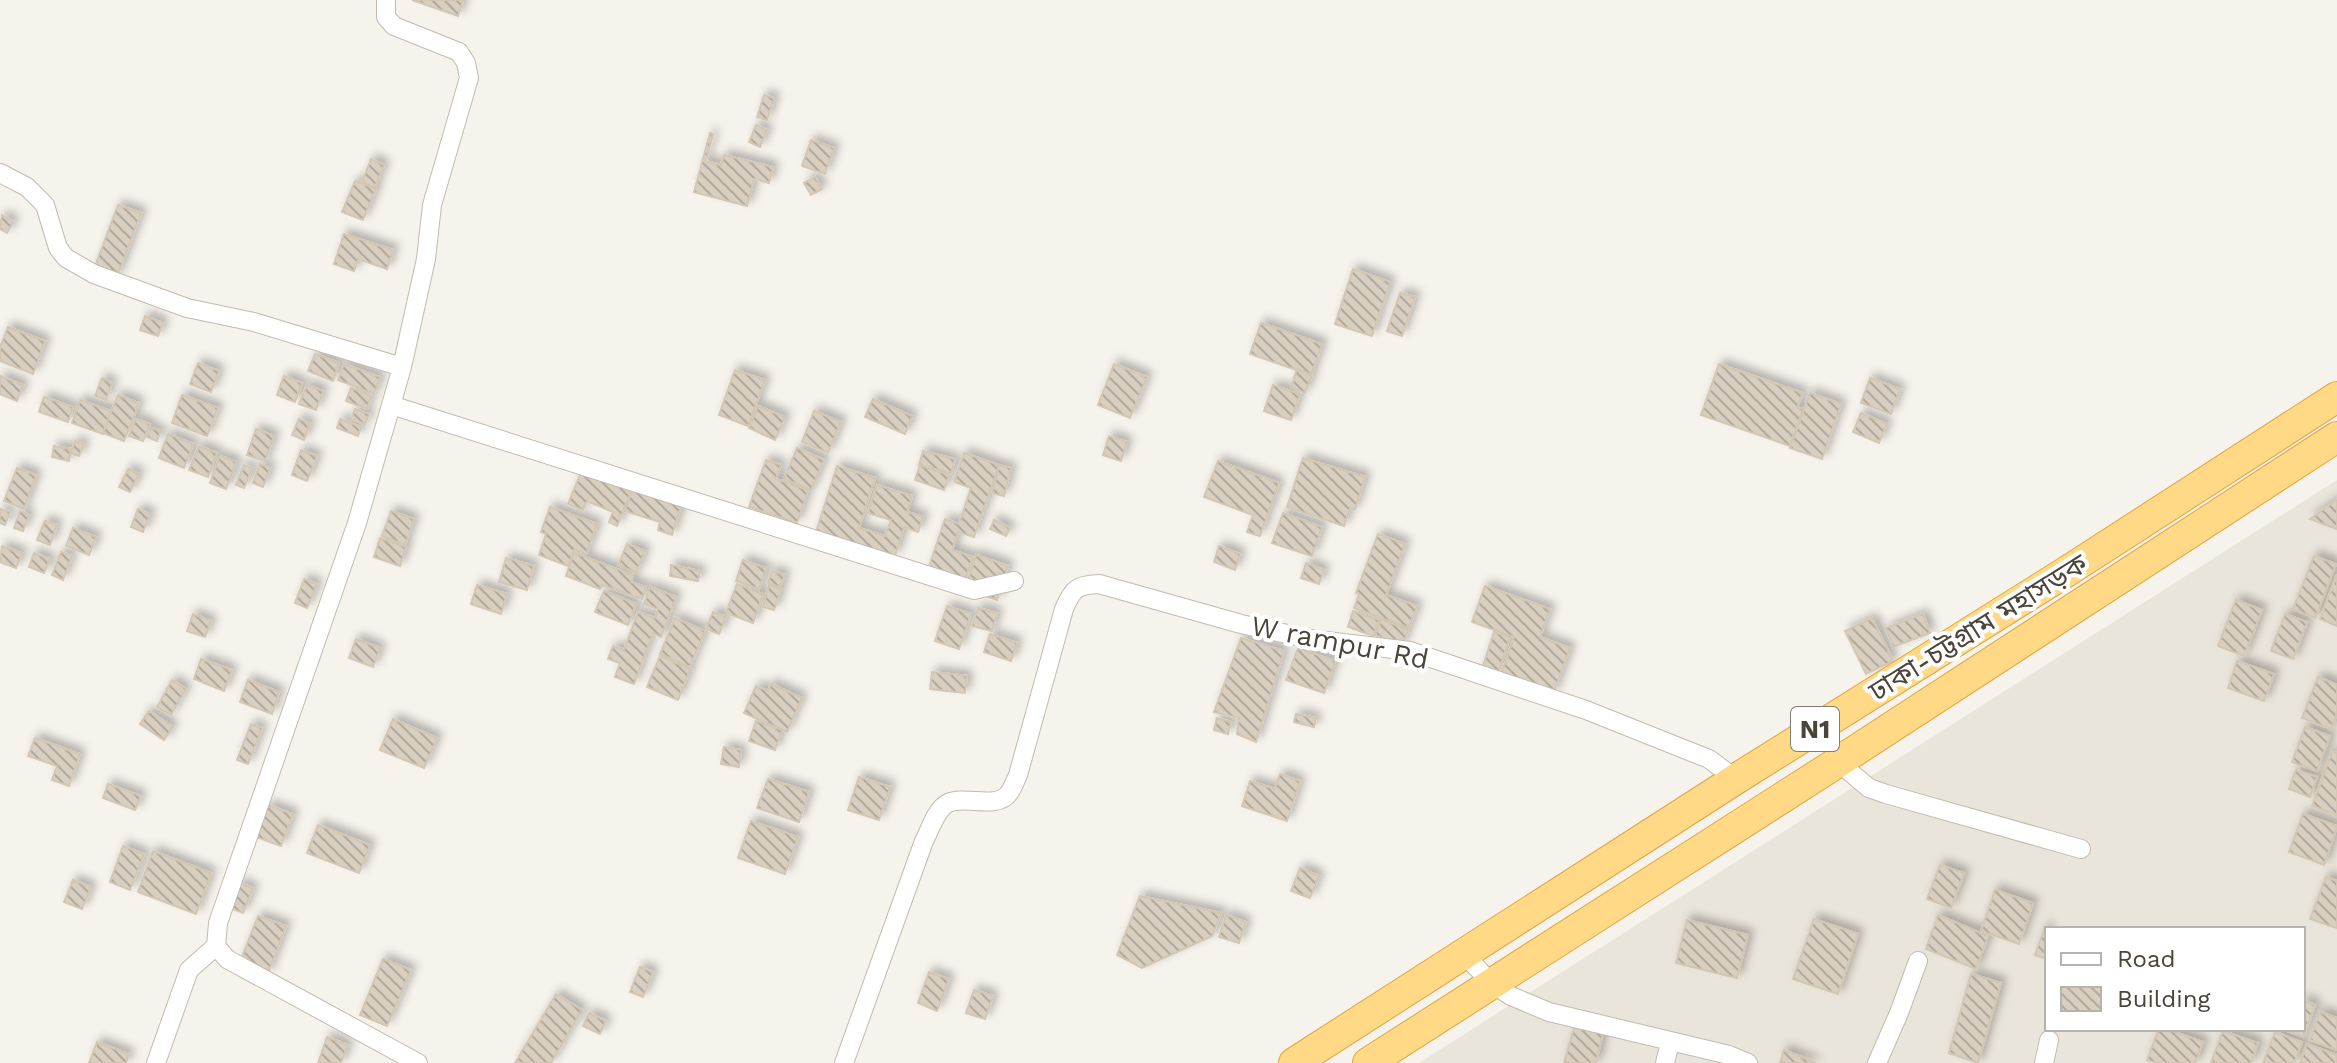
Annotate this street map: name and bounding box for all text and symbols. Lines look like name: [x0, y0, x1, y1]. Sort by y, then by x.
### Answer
street label: ঢাকা-চট্টগ্রাম মহাসড়ক: [1862, 547, 2094, 708]
street label: W rampur Rd: [1248, 609, 1432, 676]
road number: N1: [1791, 707, 1839, 751]
legend: [2045, 927, 2305, 1031]
text: Road: [2117, 945, 2176, 973]
text: Building: [2117, 985, 2210, 1013]

